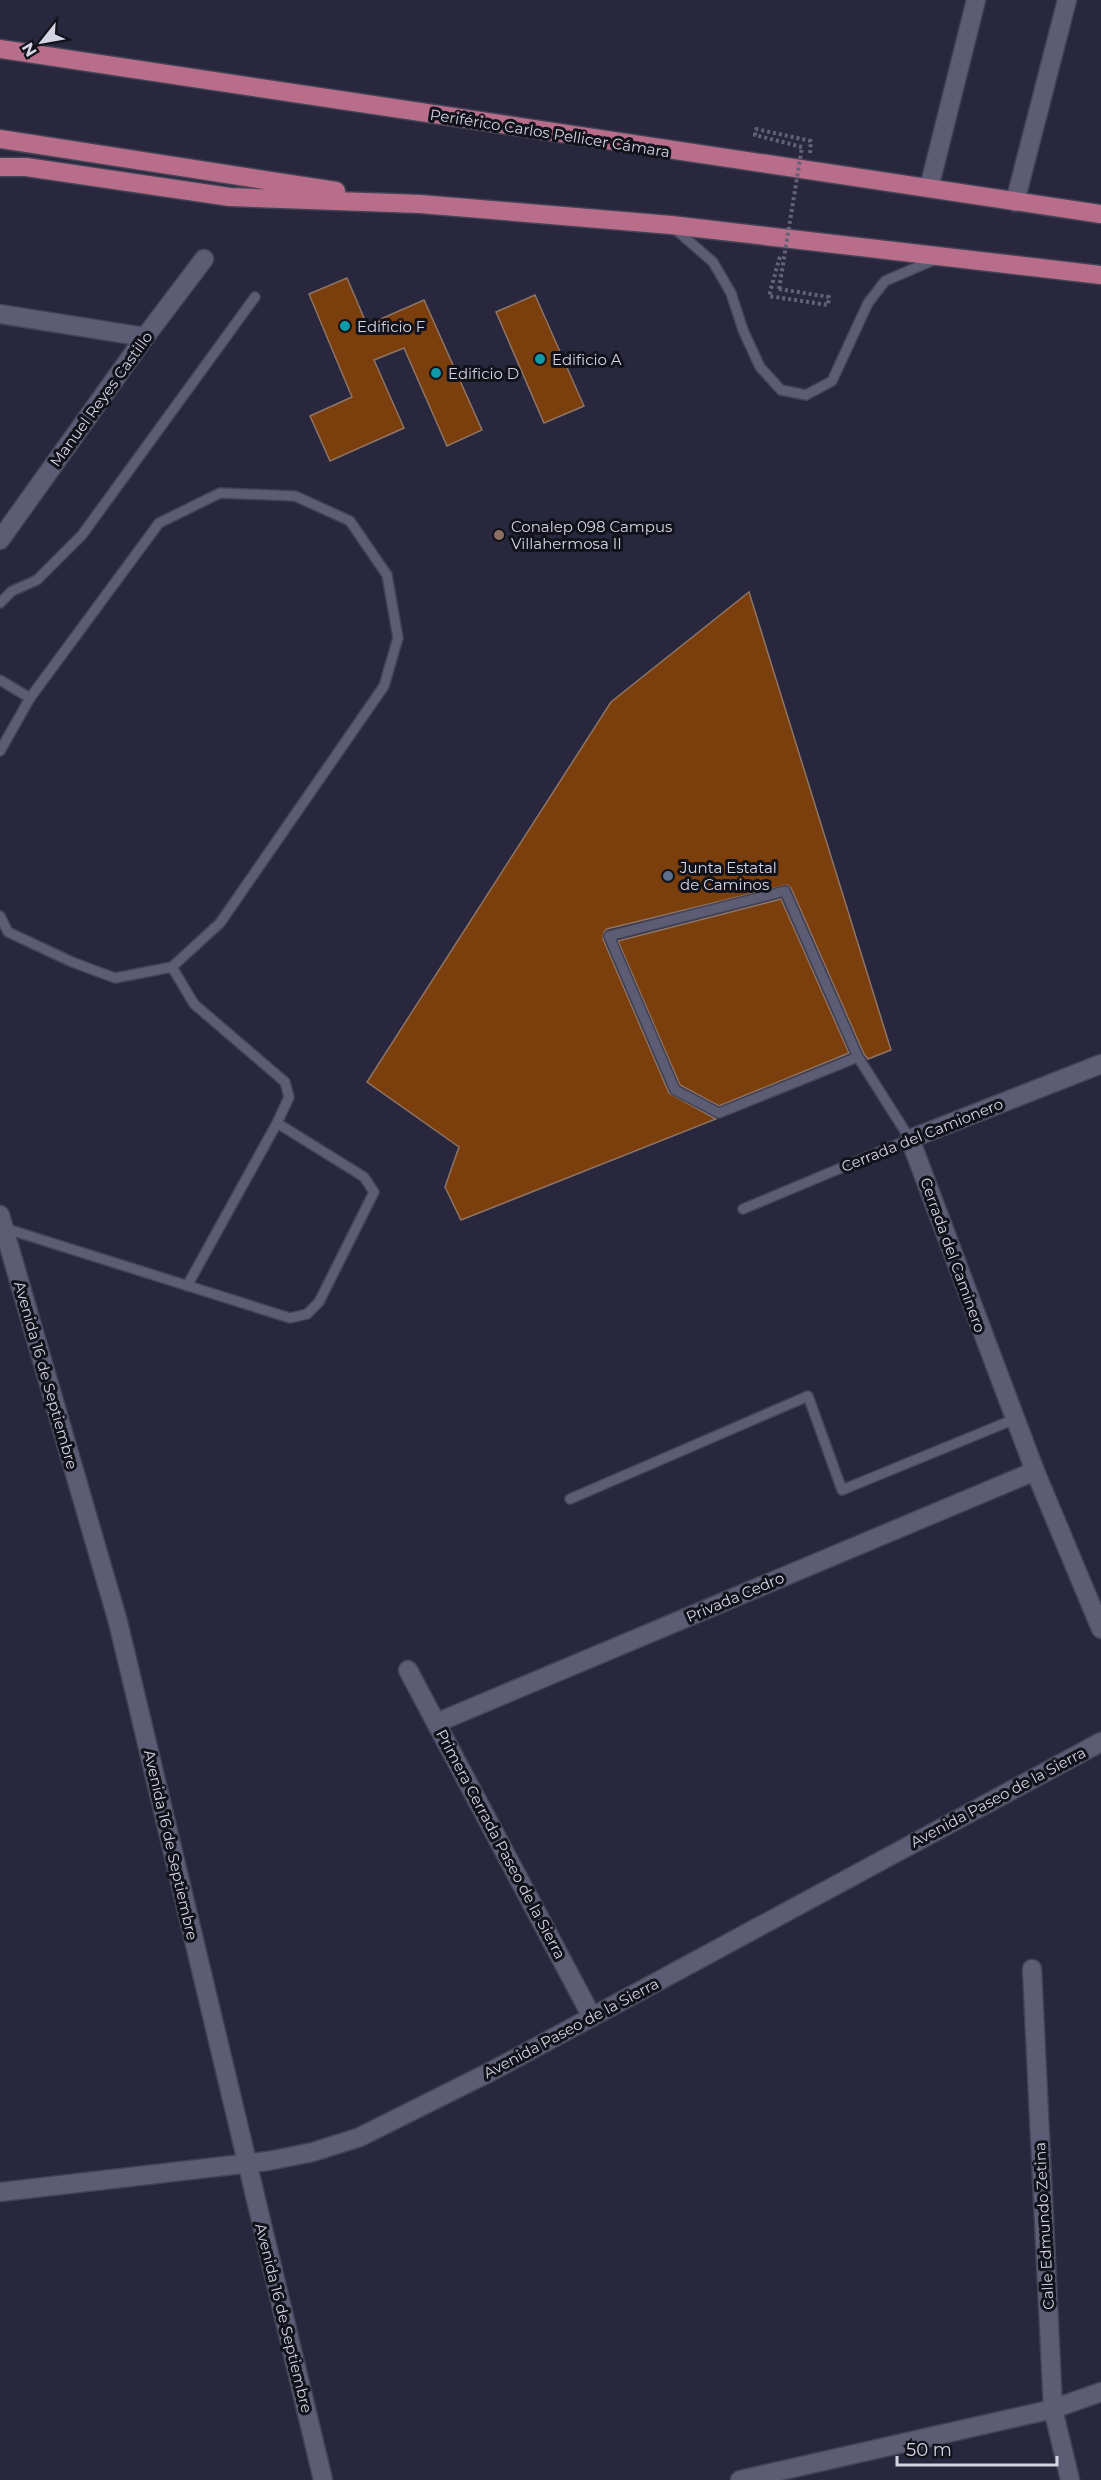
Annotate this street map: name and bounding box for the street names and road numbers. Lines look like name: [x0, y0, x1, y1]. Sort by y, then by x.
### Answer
street label: Periférico Carlos Pellicer Cámara: [429, 105, 671, 161]
street label: Manuel Reyes Castillo: [45, 328, 157, 470]
street label: Cerrada del Camionero: [838, 1094, 1006, 1176]
street label: Cerrada del Caminero: [916, 1175, 990, 1335]
street label: Avenida 16 de Septiembre: [10, 1279, 82, 1471]
street label: Privada Cedro: [683, 1568, 787, 1626]
street label: Primera Cerrada Paseo de la Sierra: [432, 1726, 570, 1962]
street label: Avenida Paseo de la Sierra: [907, 1743, 1089, 1851]
street label: Avenida 16 de Septiembre: [140, 1748, 202, 1942]
street label: Avenida Paseo de la Sierra: [480, 1974, 662, 2082]
street label: Calle Edmundo Zetina: [1030, 2142, 1058, 2310]
street label: Avenida 16 de Septiembre: [251, 2221, 317, 2415]

